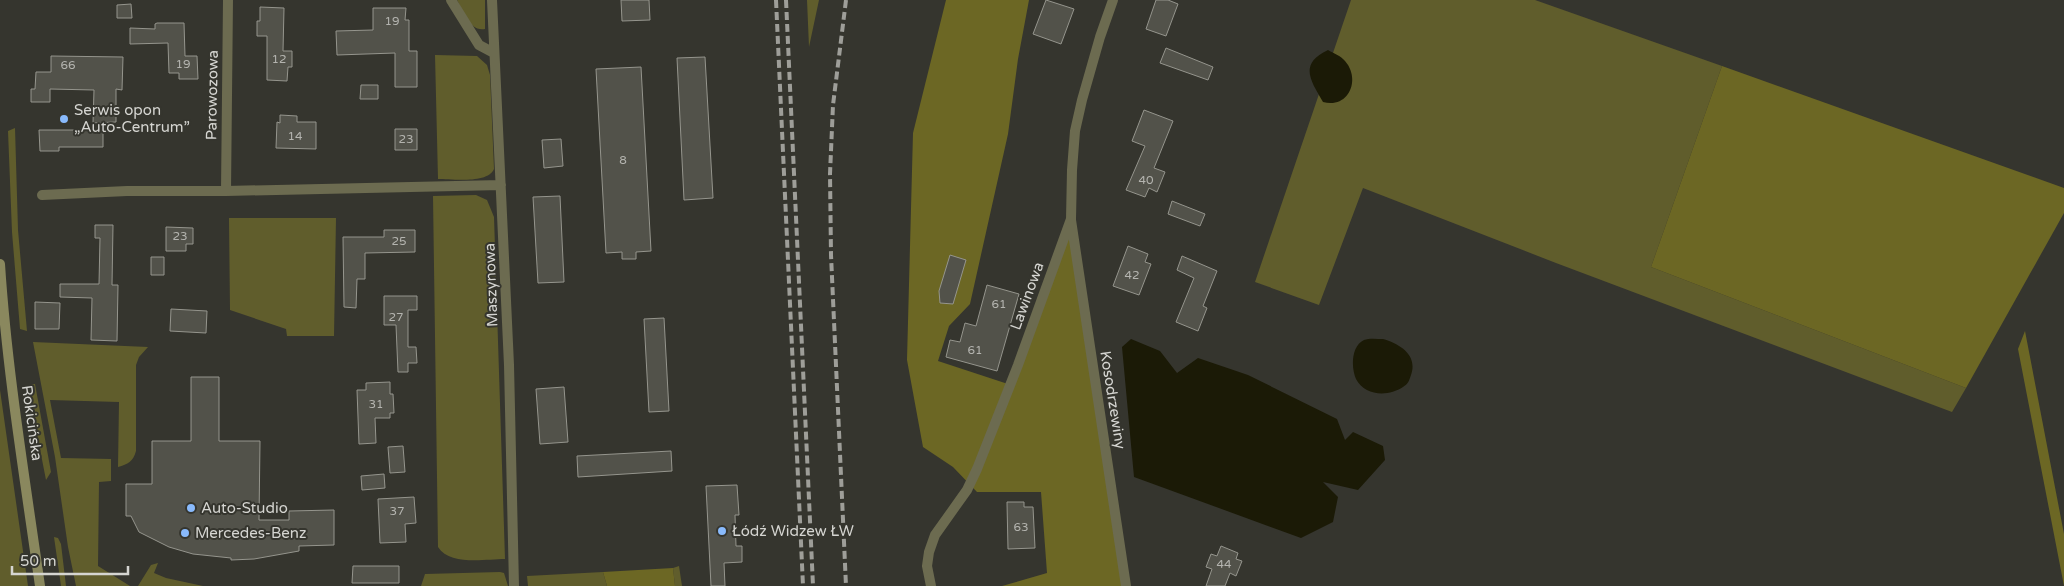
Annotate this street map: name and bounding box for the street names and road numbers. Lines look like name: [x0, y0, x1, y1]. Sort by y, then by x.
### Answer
street label: Parowozowa: [202, 50, 222, 140]
street label: Maszynowa: [481, 243, 501, 327]
street label: Lawinowa: [1006, 260, 1048, 332]
street label: Kosodrzewiny: [1096, 350, 1130, 450]
street label: Rokicińska: [18, 384, 46, 462]

